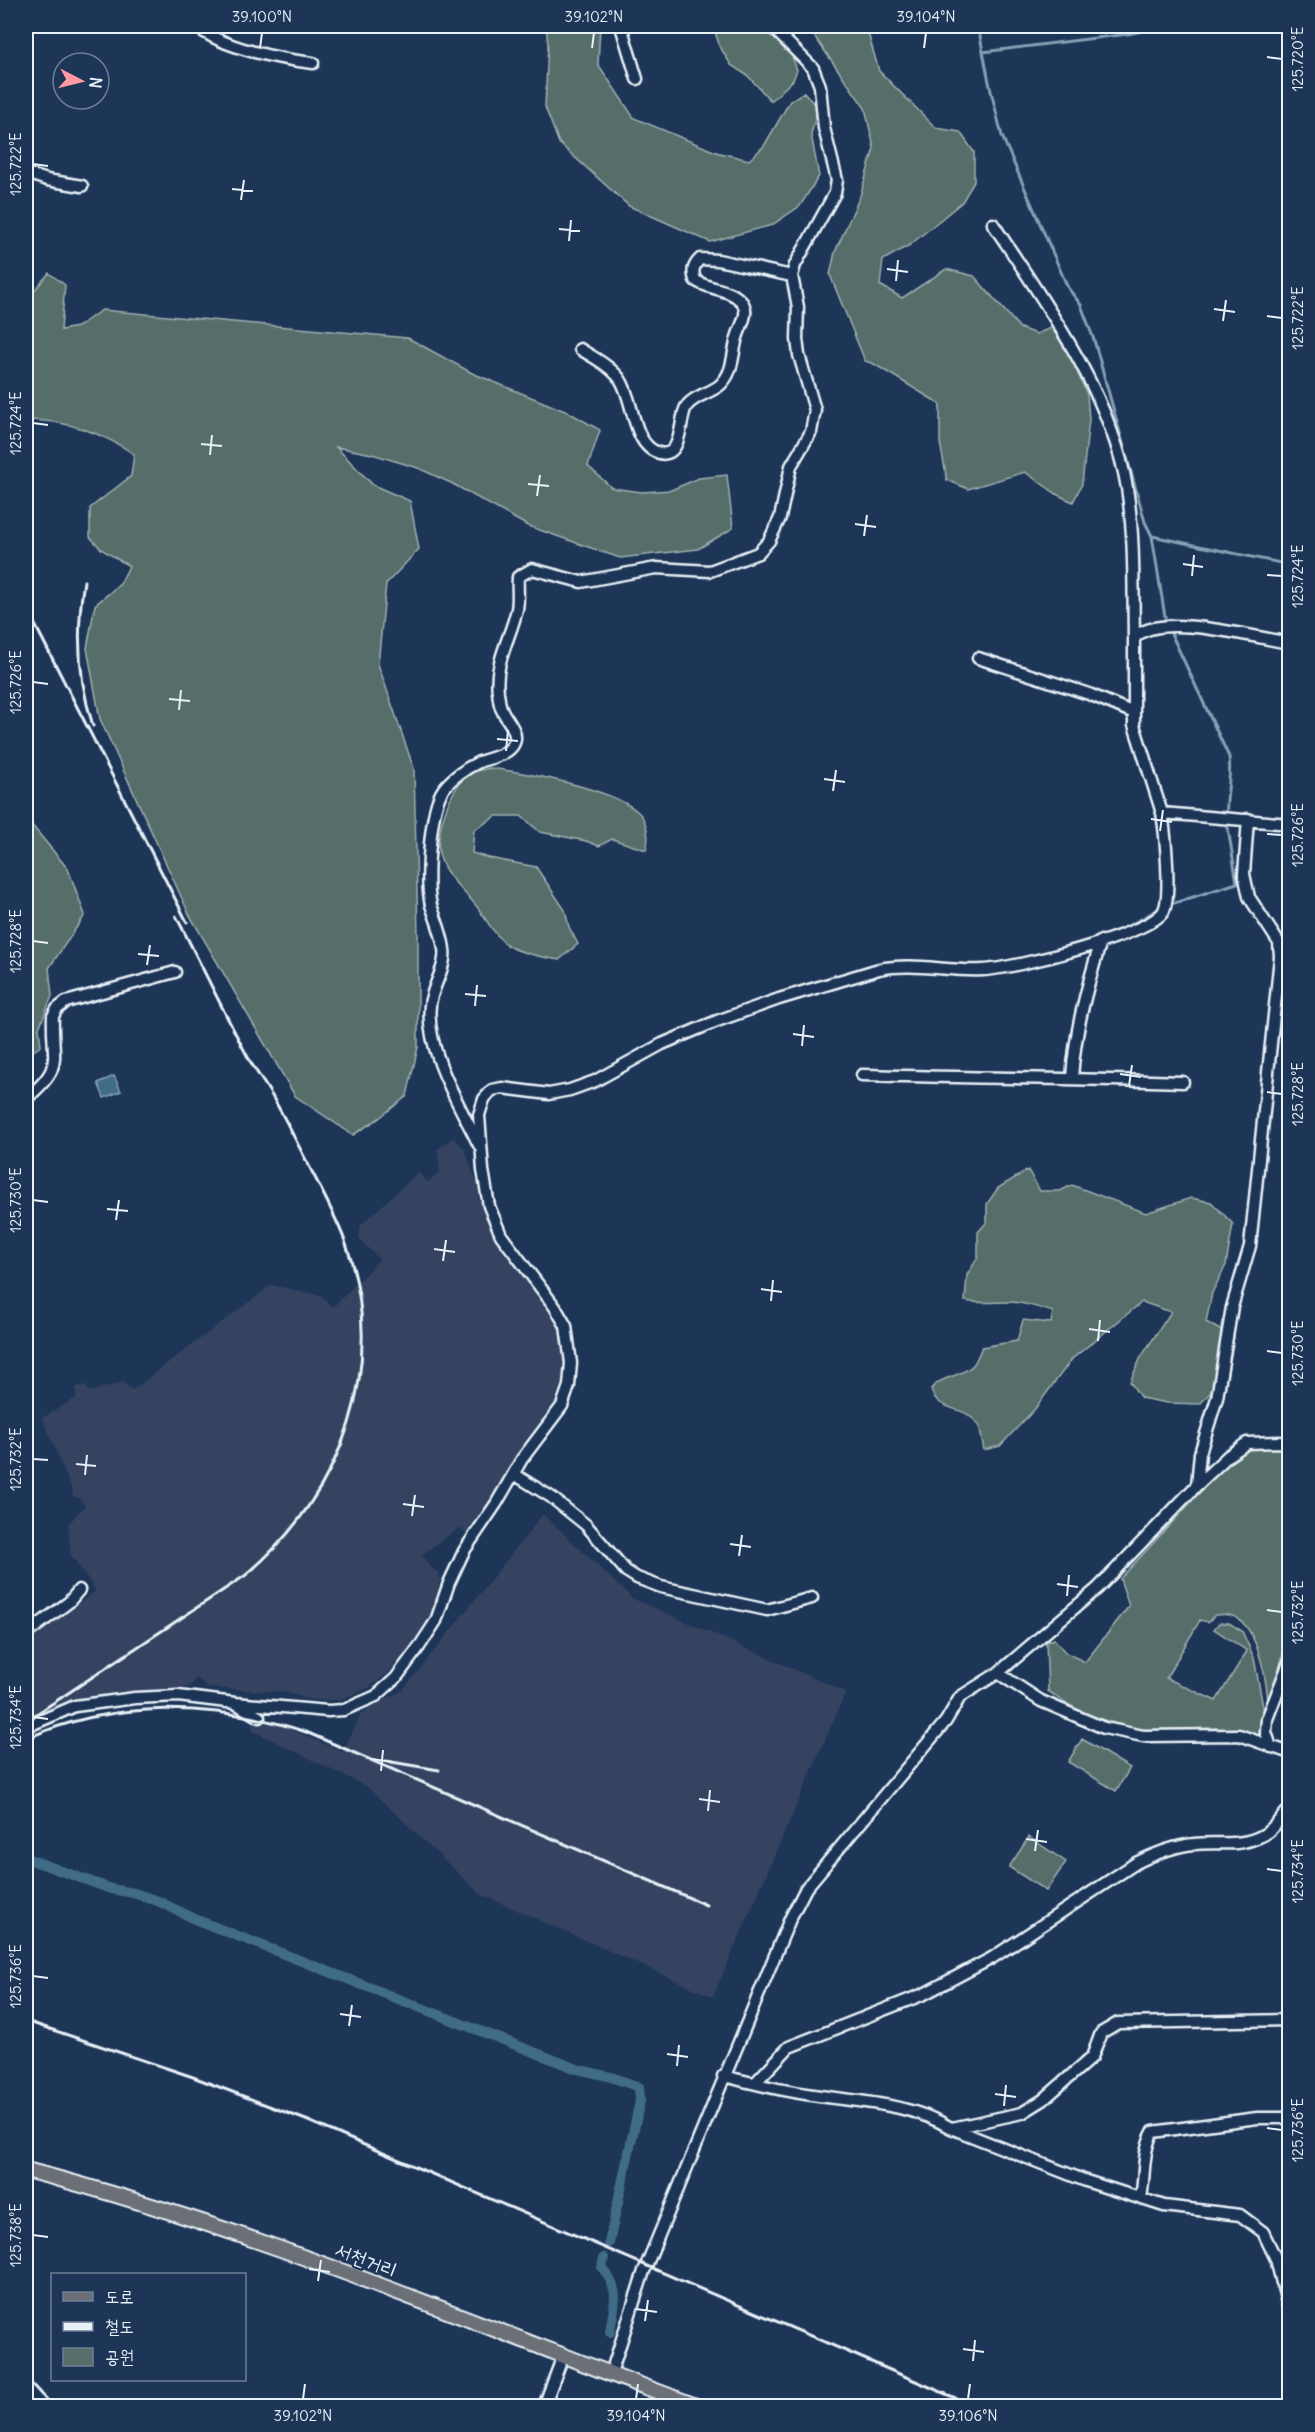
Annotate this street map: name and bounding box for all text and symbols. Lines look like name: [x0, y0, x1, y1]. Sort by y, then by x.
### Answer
text: 39.100°N: [232, 7, 292, 26]
text: 39.102°N: [565, 7, 623, 26]
text: 39.104°N: [896, 7, 956, 26]
text: 125.720°E: [1288, 26, 1307, 92]
north arrow: [51, 51, 111, 111]
text: N: [85, 76, 106, 90]
text: 125.722°E: [6, 132, 25, 196]
text: 125.722°E: [1288, 286, 1307, 350]
text: 125.724°E: [6, 391, 25, 455]
text: 125.724°E: [1288, 544, 1307, 608]
text: 125.726°E: [6, 650, 25, 714]
text: 125.726°E: [1288, 803, 1307, 867]
text: 125.728°E: [6, 909, 25, 973]
text: 125.728°E: [1288, 1062, 1307, 1126]
text: 125.730°E: [6, 1167, 25, 1233]
text: 125.730°E: [1288, 1320, 1307, 1386]
text: 125.732°E: [6, 1427, 25, 1491]
text: 125.732°E: [1288, 1580, 1307, 1644]
text: 125.734°E: [6, 1685, 25, 1749]
text: 125.734°E: [1288, 1839, 1307, 1903]
text: 125.736°E: [6, 1944, 25, 2008]
text: 125.736°E: [1288, 2098, 1307, 2162]
text: 125.738°E: [6, 2203, 25, 2267]
street label: 서천거리: [332, 2236, 401, 2283]
legend: [51, 2273, 246, 2381]
text: 도로: [105, 2285, 134, 2308]
text: 철도: [105, 2315, 134, 2338]
text: 공원: [105, 2345, 134, 2368]
text: 39.102°N: [274, 2406, 332, 2425]
text: 39.104°N: [606, 2406, 666, 2425]
text: 39.106°N: [938, 2406, 998, 2425]

